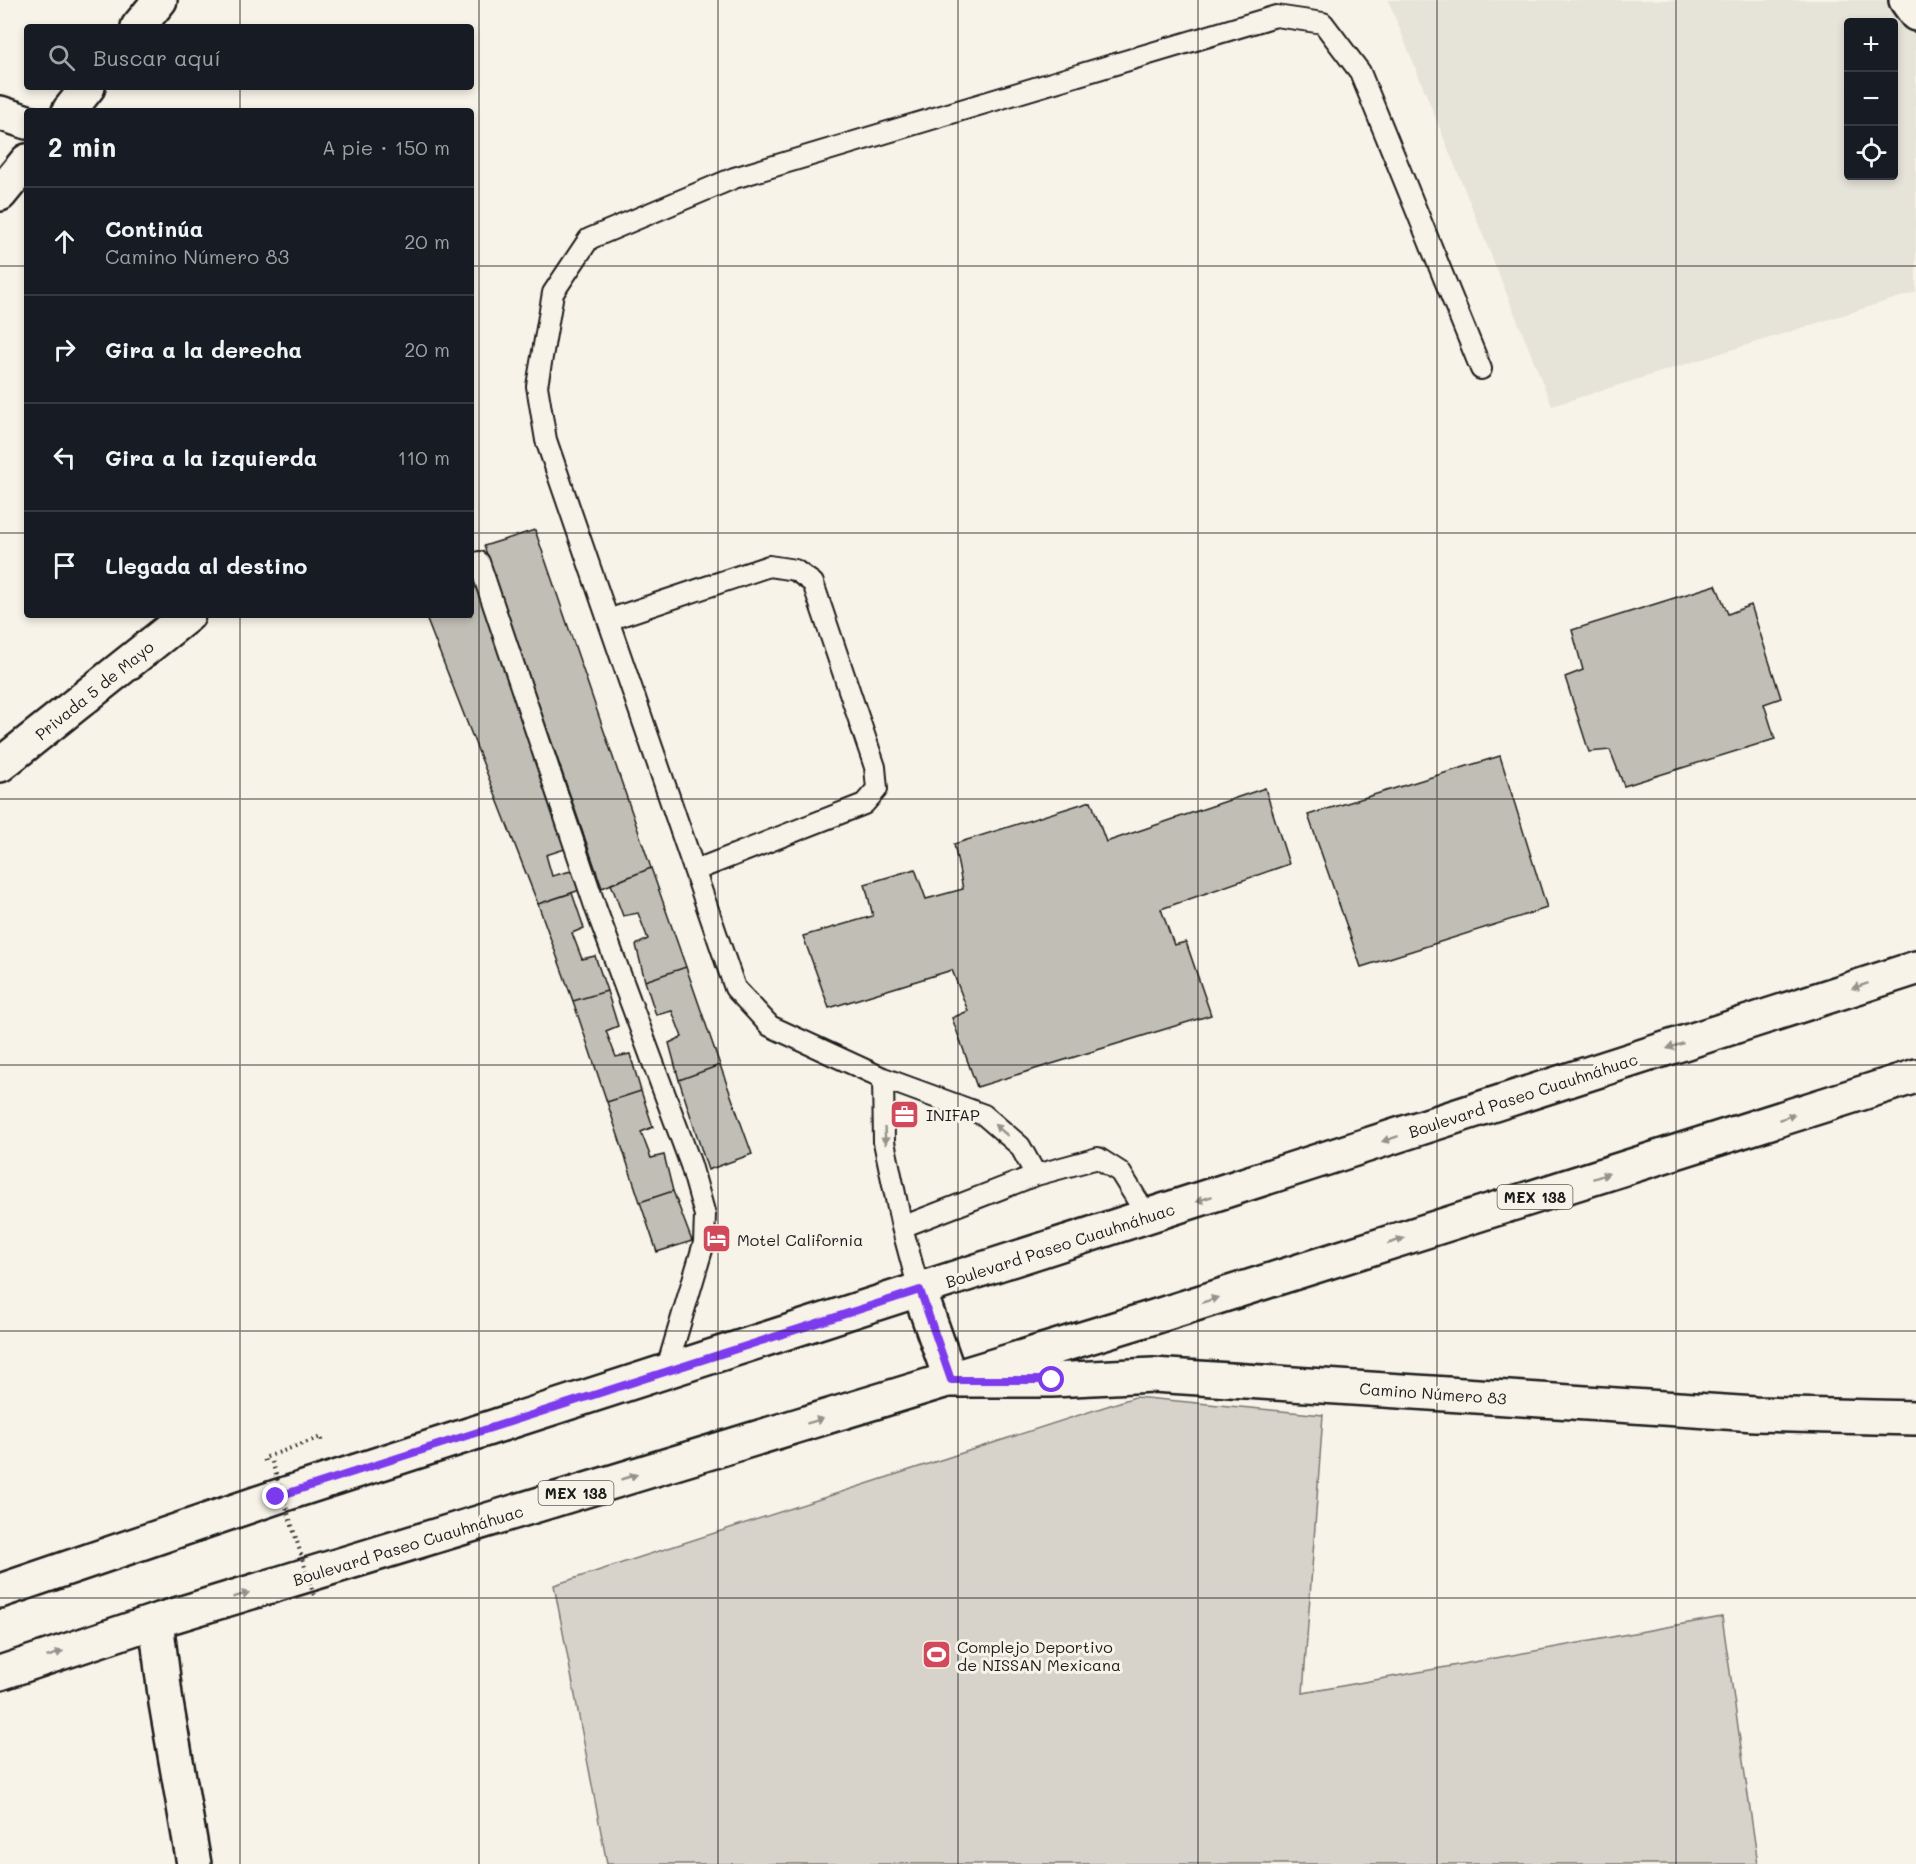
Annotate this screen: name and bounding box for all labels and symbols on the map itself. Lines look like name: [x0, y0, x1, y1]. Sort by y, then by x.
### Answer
street label: Privada 5 de Mayo: [30, 636, 158, 744]
one-way arrow: [1851, 982, 1869, 991]
one-way arrow: [1666, 1042, 1684, 1051]
street label: Boulevard Paseo Cuauhnáhuac: [1406, 1048, 1640, 1142]
office icon: INIFAP: [889, 1098, 921, 1130]
place label: INIFAP: [926, 1104, 980, 1125]
one-way arrow: [1778, 1112, 1796, 1121]
one-way arrow: [994, 1124, 1009, 1137]
one-way arrow: [880, 1127, 889, 1146]
one-way arrow: [1380, 1134, 1398, 1144]
one-way arrow: [1592, 1171, 1610, 1180]
road number: MEX 138: [1498, 1185, 1573, 1209]
one-way arrow: [1195, 1194, 1213, 1204]
street label: Boulevard Paseo Cuauhnáhuac: [943, 1198, 1177, 1292]
hotel icon: Motel California: [700, 1223, 732, 1255]
place label: Motel California: [737, 1229, 863, 1250]
one-way arrow: [1387, 1236, 1405, 1245]
one-way arrow: [1201, 1295, 1219, 1304]
route start: [1038, 1366, 1064, 1392]
street label: Camino Número 83: [1359, 1377, 1507, 1409]
one-way arrow: [806, 1416, 824, 1425]
one-way arrow: [620, 1472, 638, 1482]
road number: MEX 138: [538, 1481, 614, 1505]
route end: [262, 1483, 288, 1509]
street label: Boulevard Paseo Cuauhnáhuac: [290, 1500, 526, 1590]
one-way arrow: [232, 1590, 250, 1599]
place label: Complejo Deportivo de NISSAN Mexicana: [957, 1636, 1121, 1675]
sports icon: Complejo Deportivo de NISSAN Mexicana: [920, 1639, 952, 1671]
one-way arrow: [46, 1648, 64, 1658]

